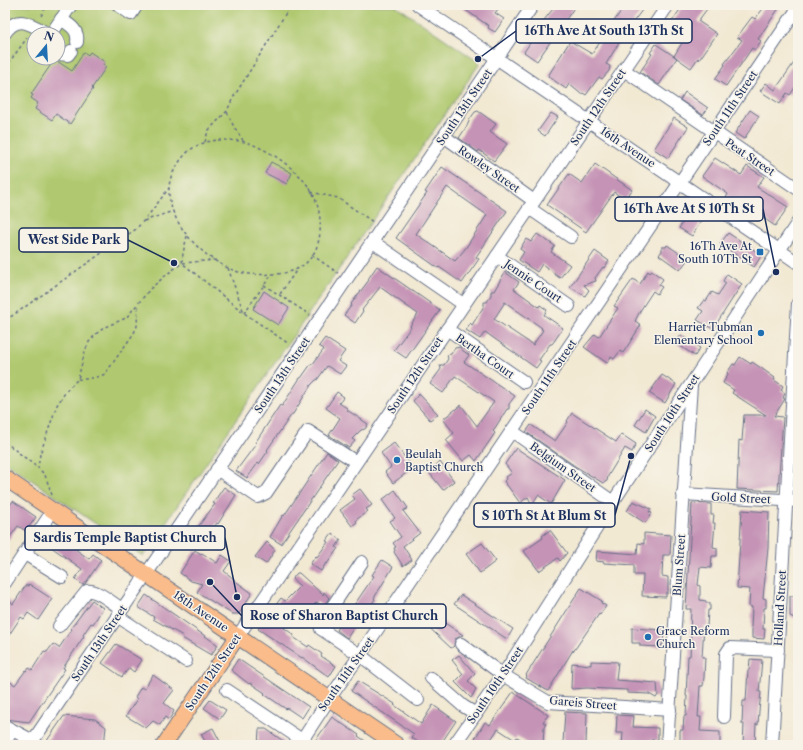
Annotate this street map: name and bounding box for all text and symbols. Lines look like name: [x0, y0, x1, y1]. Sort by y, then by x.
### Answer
callout: 16Th Ave At South 13Th St: [516, 19, 692, 43]
text: 16Th Ave At South 13Th St: [524, 23, 684, 38]
north arrow: [26, 26, 66, 66]
text: N: [42, 28, 56, 45]
street label: South 13th Street: [433, 66, 495, 148]
street label: South 12th Street: [567, 66, 629, 148]
street label: South 11th Street: [700, 68, 760, 148]
street label: 16th Avenue: [598, 123, 658, 171]
street label: Peat Street: [722, 135, 778, 179]
street label: Rowley Street: [455, 142, 523, 196]
callout: 16Th Ave At S 10Th St: [615, 197, 763, 221]
text: 16Th Ave At S 10Th St: [623, 201, 755, 216]
callout: West Side Park: [19, 228, 128, 252]
text: West Side Park: [27, 232, 121, 247]
place label: 16Th Ave At South 10Th St: [678, 239, 752, 266]
marker: 16Th Ave At South 10Th St: [755, 247, 765, 257]
street label: Jennie Court: [500, 255, 565, 305]
place label: Harriet Tubman Elementary School: [654, 320, 754, 347]
marker: Harriet Tubman Elementary School: [756, 328, 766, 338]
street label: Bertha Court: [453, 331, 517, 381]
street label: South 13th Street: [251, 334, 313, 416]
street label: South 12th Street: [384, 334, 446, 416]
street label: South 11th Street: [519, 337, 579, 417]
street label: South 10th Street: [642, 371, 703, 455]
street label: Belgium Street: [527, 439, 599, 495]
place label: Beulah Baptist Church: [405, 447, 483, 474]
marker: Beulah Baptist Church: [392, 455, 402, 465]
street label: Gold Street: [711, 489, 771, 507]
callout: S 10Th St At Blum St: [474, 503, 615, 527]
text: S 10Th St At Blum St: [482, 508, 606, 523]
callout: Sardis Temple Baptist Church: [25, 526, 225, 550]
text: Sardis Temple Baptist Church: [33, 530, 217, 545]
street label: Blum Street: [670, 533, 688, 596]
street label: Holland Street: [771, 570, 789, 646]
street label: 18th Avenue: [171, 587, 231, 635]
street label: South 13th Street: [68, 602, 130, 684]
callout: Rose of Sharon Baptist Church: [242, 604, 446, 628]
text: Rose of Sharon Baptist Church: [250, 608, 439, 623]
place label: Grace Reform Church: [656, 624, 730, 651]
street label: South 12th Street: [182, 631, 244, 713]
marker: Grace Reform Church: [643, 632, 653, 642]
street label: South 11th Street: [315, 634, 377, 714]
street label: South 10th Street: [464, 644, 526, 726]
street label: Gareis Street: [549, 693, 617, 713]

